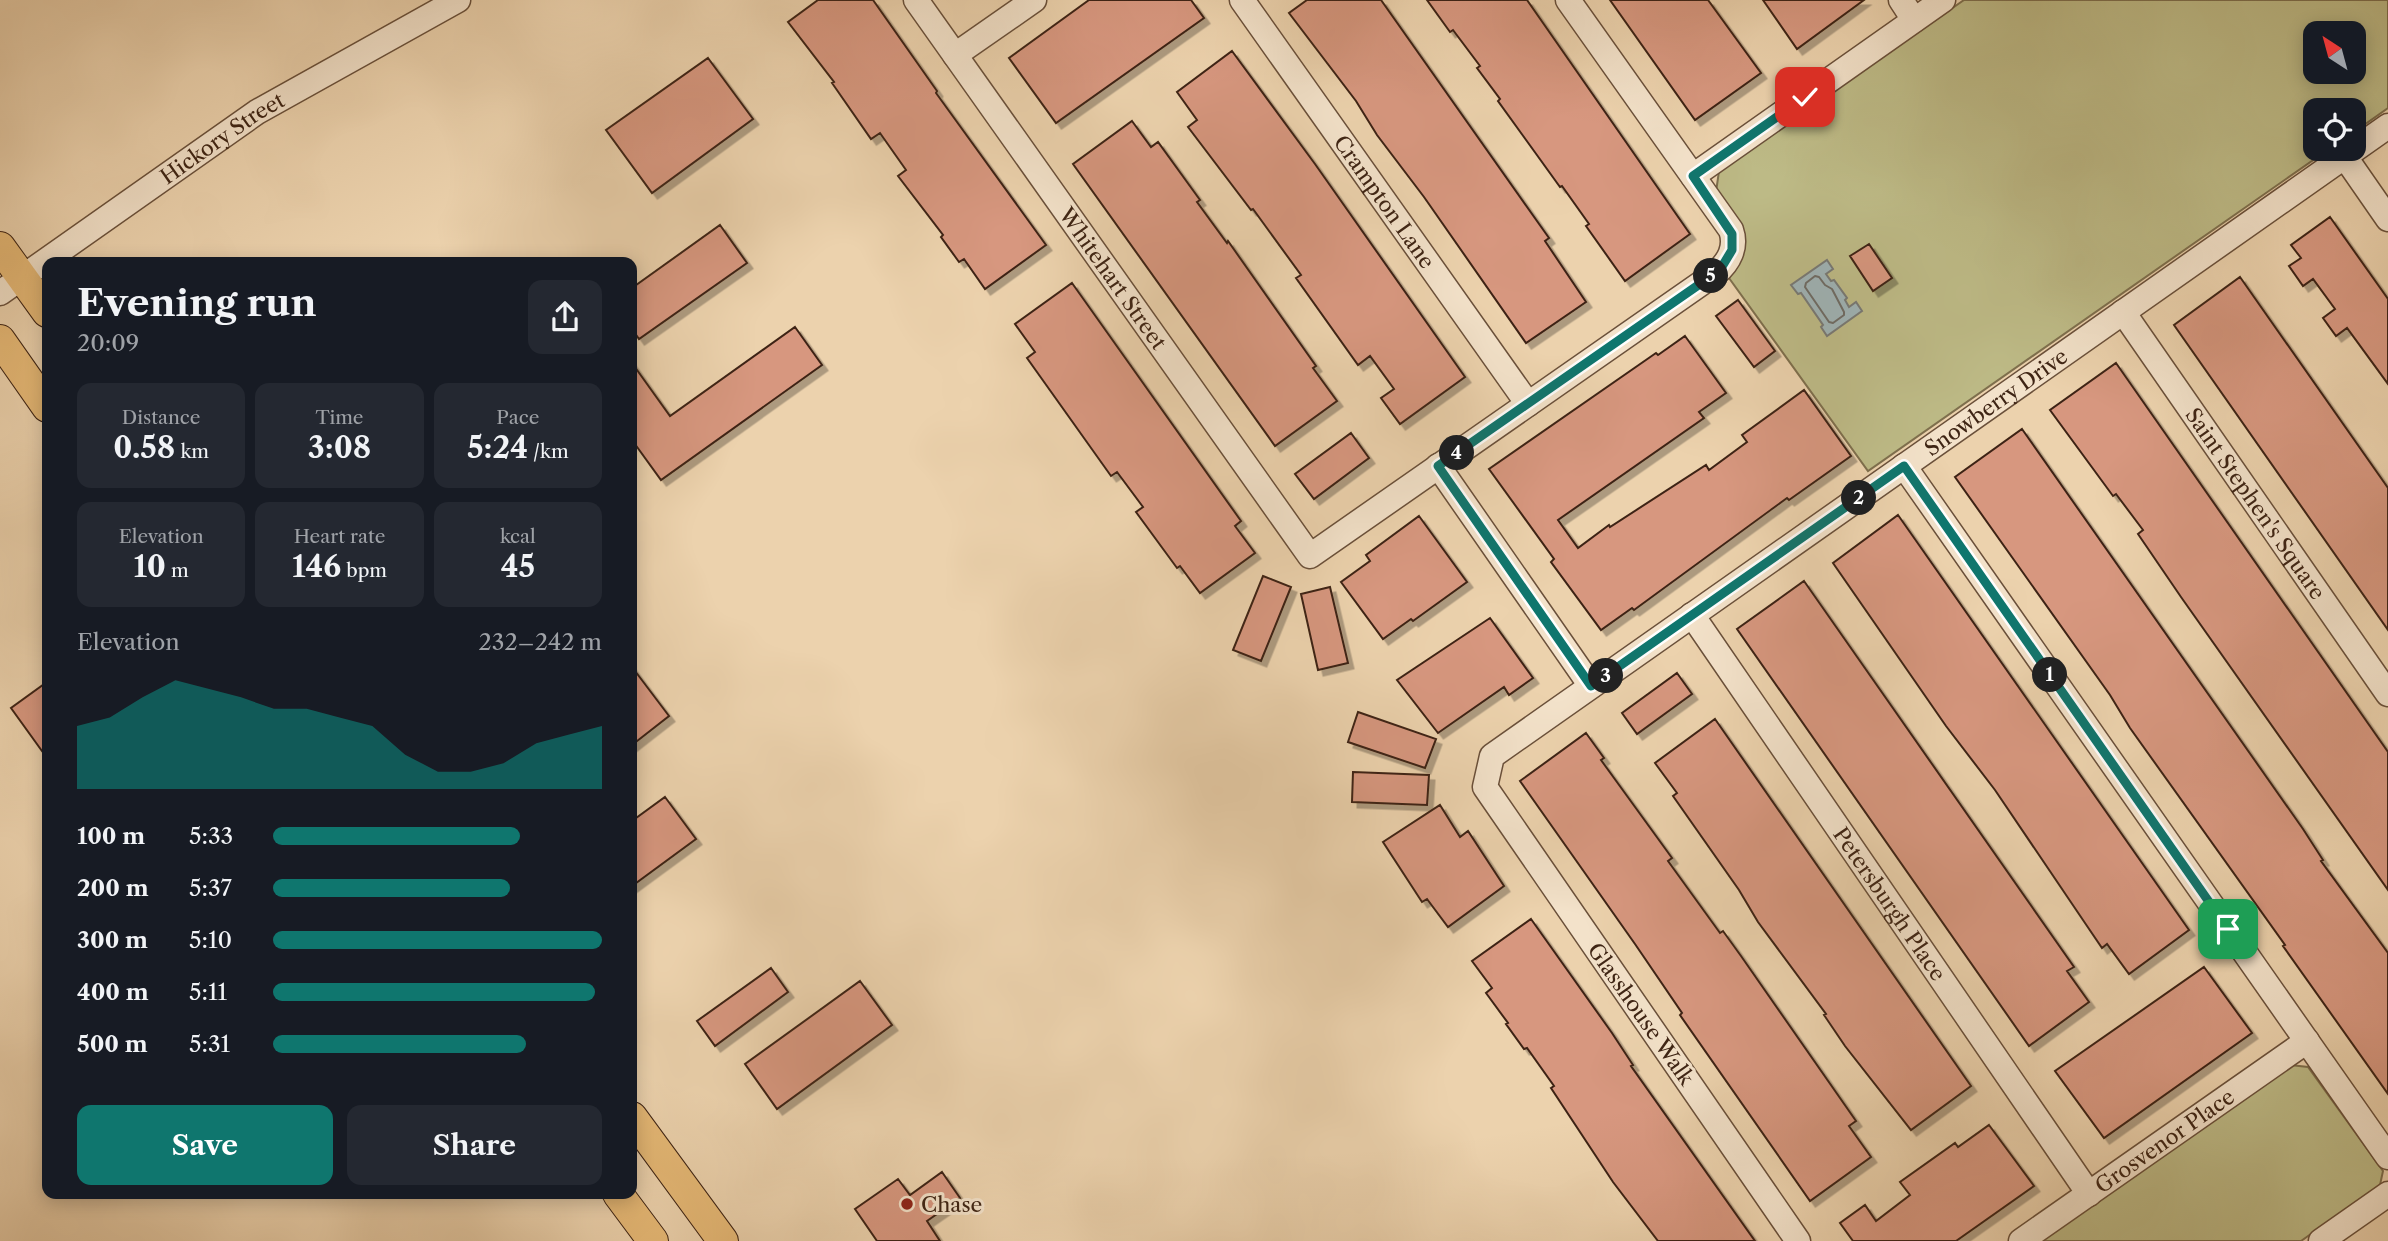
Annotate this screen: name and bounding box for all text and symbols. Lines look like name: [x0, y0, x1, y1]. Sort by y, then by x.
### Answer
north arrow: [2303, 21, 2366, 84]
map controls: [2303, 21, 2366, 161]
pin: [1775, 67, 1835, 127]
icon: check: [1786, 78, 1824, 116]
street label: Hickory Street: [155, 87, 289, 189]
button: locate: [2303, 98, 2366, 161]
street label: Crampton Lane: [1329, 130, 1440, 273]
street label: Whitehart Street: [1054, 202, 1172, 354]
pin: 5: [1694, 258, 1728, 294]
text: 5: [1705, 264, 1716, 287]
text: Evening run: [77, 279, 317, 326]
button: share: [528, 280, 602, 354]
text: 20:09: [77, 329, 139, 357]
street label: Snowberry Drive: [1919, 343, 2072, 461]
street label: Saint Stephen's Square: [2181, 403, 2331, 604]
text: Distance: [122, 406, 200, 429]
text: Time: [315, 406, 364, 429]
text: Pace: [496, 406, 539, 429]
text: 0.58: [113, 429, 175, 466]
text: 3:08: [308, 429, 371, 466]
text: 5:24: [467, 429, 528, 466]
pin: 4: [1440, 435, 1474, 470]
text: km: [175, 440, 209, 463]
text: /km: [528, 440, 569, 463]
text: 4: [1451, 441, 1462, 464]
pin: 2: [1842, 480, 1876, 516]
text: 2: [1853, 486, 1864, 509]
text: Elevation: [119, 525, 204, 548]
text: Heart rate: [294, 525, 385, 548]
text: kcal: [500, 525, 536, 548]
text: 10: [134, 548, 166, 585]
text: 146: [292, 548, 341, 585]
text: 45: [501, 548, 535, 585]
text: m: [166, 559, 189, 582]
text: bpm: [341, 559, 387, 582]
text: Elevation: [77, 628, 180, 656]
text: 232–242 m: [479, 628, 602, 656]
pin: 3: [1588, 658, 1624, 694]
pin: 1: [2032, 658, 2068, 692]
text: 1: [2045, 663, 2054, 686]
text: 3: [1600, 664, 1611, 687]
text: 100 m: [77, 822, 145, 850]
text: 5:33: [189, 822, 233, 850]
street label: Petersburgh Place: [1829, 822, 1951, 985]
text: 200 m: [77, 874, 149, 902]
text: 5:37: [189, 874, 232, 902]
pin: [2198, 899, 2258, 959]
icon: arrive: [2209, 910, 2247, 948]
text: 300 m: [77, 926, 148, 954]
text: 5:10: [189, 926, 232, 954]
street label: Glasshouse Walk: [1583, 938, 1700, 1091]
text: 400 m: [77, 978, 149, 1006]
text: 5:11: [189, 978, 227, 1006]
text: 500 m: [77, 1030, 148, 1058]
text: 5:31: [189, 1030, 230, 1058]
street label: Grosvenor Place: [2090, 1083, 2239, 1198]
button: Save: [77, 1105, 333, 1185]
button: Share: [347, 1105, 602, 1185]
place label: Chase: [921, 1192, 982, 1217]
marker: Chase: [899, 1196, 915, 1212]

